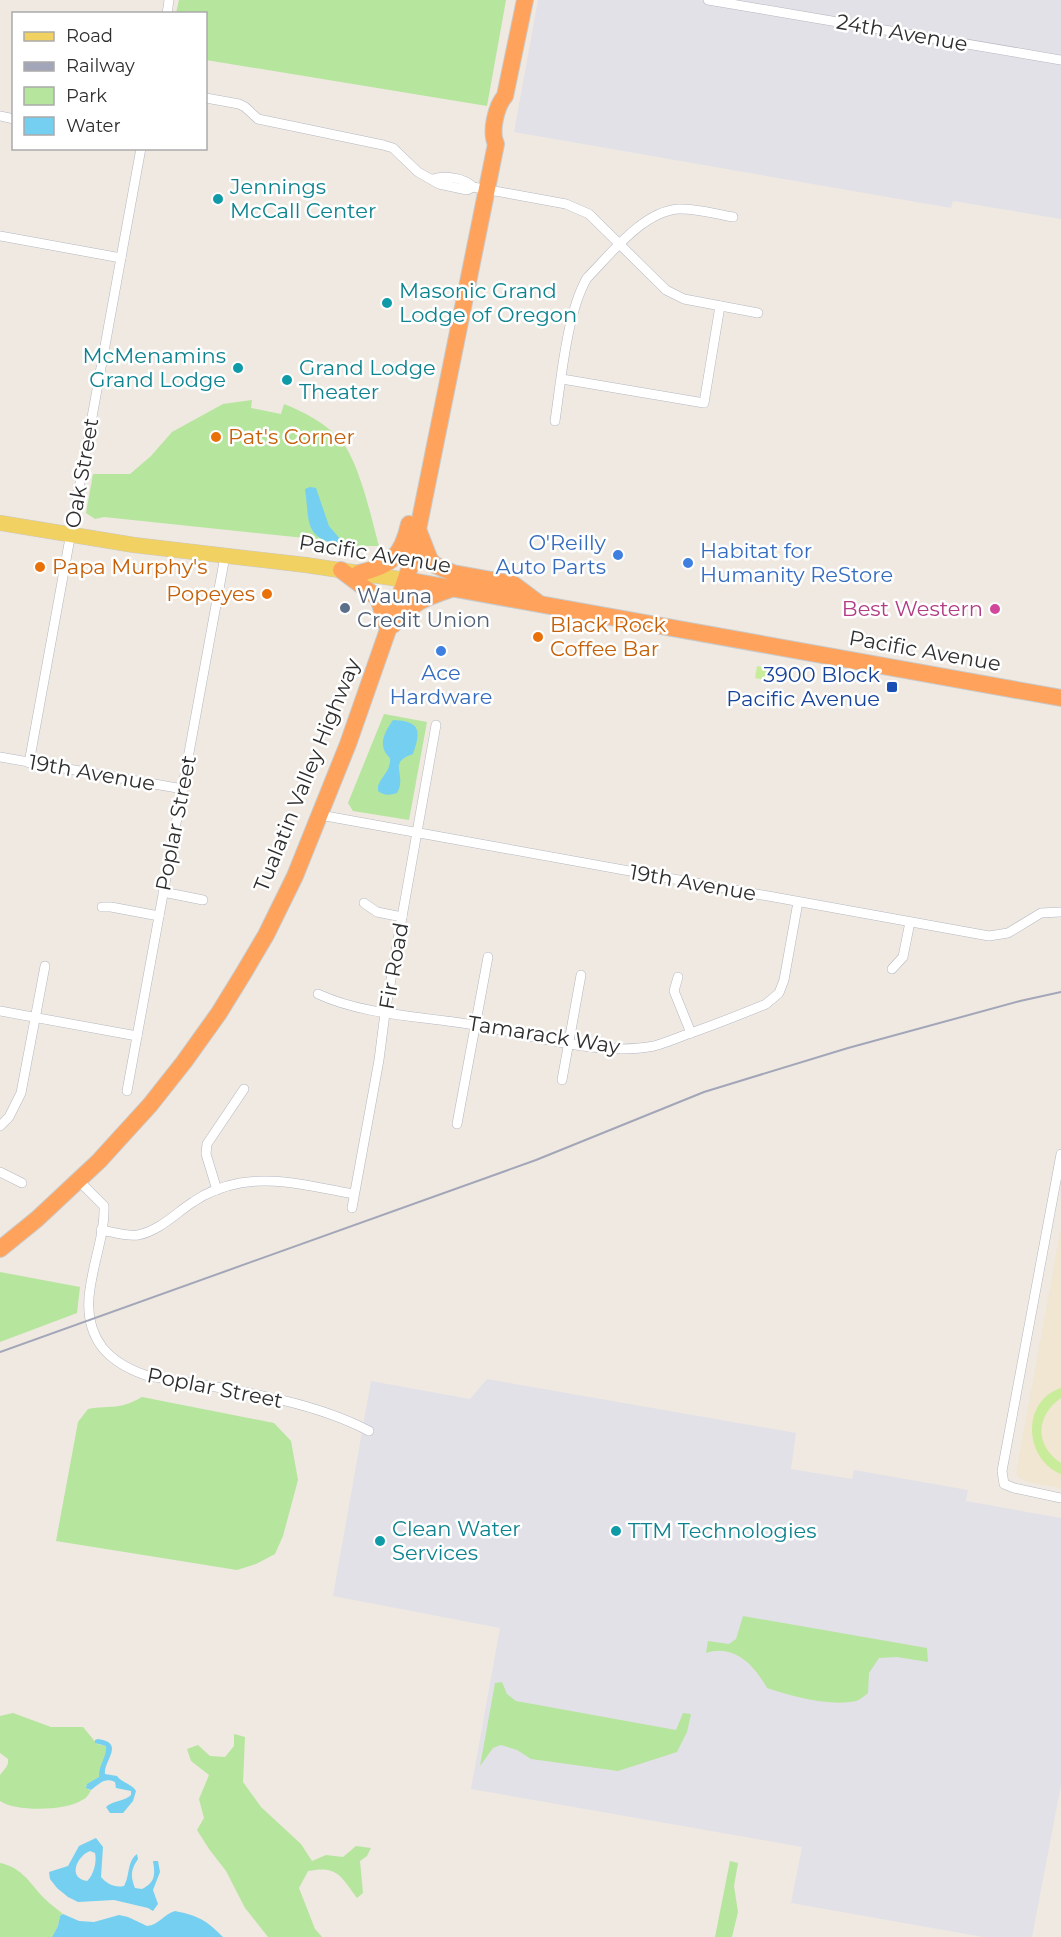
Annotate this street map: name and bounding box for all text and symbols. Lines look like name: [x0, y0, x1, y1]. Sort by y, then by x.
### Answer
street label: 24th Avenue: [835, 9, 970, 56]
legend: [12, 12, 207, 150]
text: Road: [66, 25, 113, 47]
text: Railway: [66, 55, 135, 77]
text: Park: [66, 85, 107, 107]
text: Water: [66, 115, 121, 137]
place label: Jennings McCall Center: [229, 174, 376, 223]
marker: Jennings McCall Center: [211, 192, 225, 206]
place label: Masonic Grand Lodge of Oregon: [399, 278, 577, 327]
marker: Masonic Grand Lodge of Oregon: [380, 296, 394, 310]
place label: McMenamins Grand Lodge: [82, 343, 226, 392]
place label: Grand Lodge Theater: [299, 355, 436, 404]
marker: McMenamins Grand Lodge: [231, 361, 245, 375]
marker: Grand Lodge Theater: [280, 373, 294, 387]
street label: Oak Street: [60, 416, 104, 530]
place label: Pat's Corner: [228, 424, 355, 449]
marker: Pat's Corner: [209, 430, 223, 444]
street label: Pacific Avenue: [297, 529, 453, 578]
place label: O'Reilly Auto Parts: [496, 530, 607, 579]
place label: Habitat for Humanity ReStore: [700, 538, 893, 587]
marker: O'Reilly Auto Parts: [611, 548, 625, 562]
place label: Papa Murphy's: [52, 554, 208, 579]
marker: Habitat for Humanity ReStore: [681, 556, 695, 570]
marker: Papa Murphy's: [33, 560, 47, 574]
place label: Popeyes: [166, 581, 255, 606]
place label: Wauna Credit Union: [357, 583, 490, 632]
marker: Popeyes: [260, 587, 274, 601]
place label: Best Western: [842, 596, 983, 621]
marker: Wauna Credit Union: [338, 601, 352, 615]
marker: Best Western: [988, 602, 1002, 616]
place label: Black Rock Coffee Bar: [550, 612, 667, 661]
street label: Pacific Avenue: [847, 625, 1003, 676]
marker: Black Rock Coffee Bar: [531, 630, 545, 644]
marker: Ace Hardware: [434, 644, 448, 658]
street label: Tualatin Valley Highway: [248, 654, 365, 895]
place label: Ace Hardware: [389, 660, 493, 709]
place label: 3900 Block Pacific Avenue: [726, 662, 880, 711]
marker: 3900 Block Pacific Avenue: [885, 680, 899, 694]
street label: 19th Avenue: [27, 749, 157, 796]
street label: Poplar Street: [150, 753, 201, 893]
street label: 19th Avenue: [628, 859, 758, 906]
street label: Fir Road: [374, 921, 413, 1011]
street label: Tamarack Way: [466, 1010, 623, 1059]
street label: Poplar Street: [145, 1362, 285, 1413]
place label: Clean Water Services: [392, 1516, 521, 1565]
place label: TTM Technologies: [628, 1518, 816, 1543]
marker: TTM Technologies: [609, 1524, 623, 1538]
marker: Clean Water Services: [373, 1534, 387, 1548]

